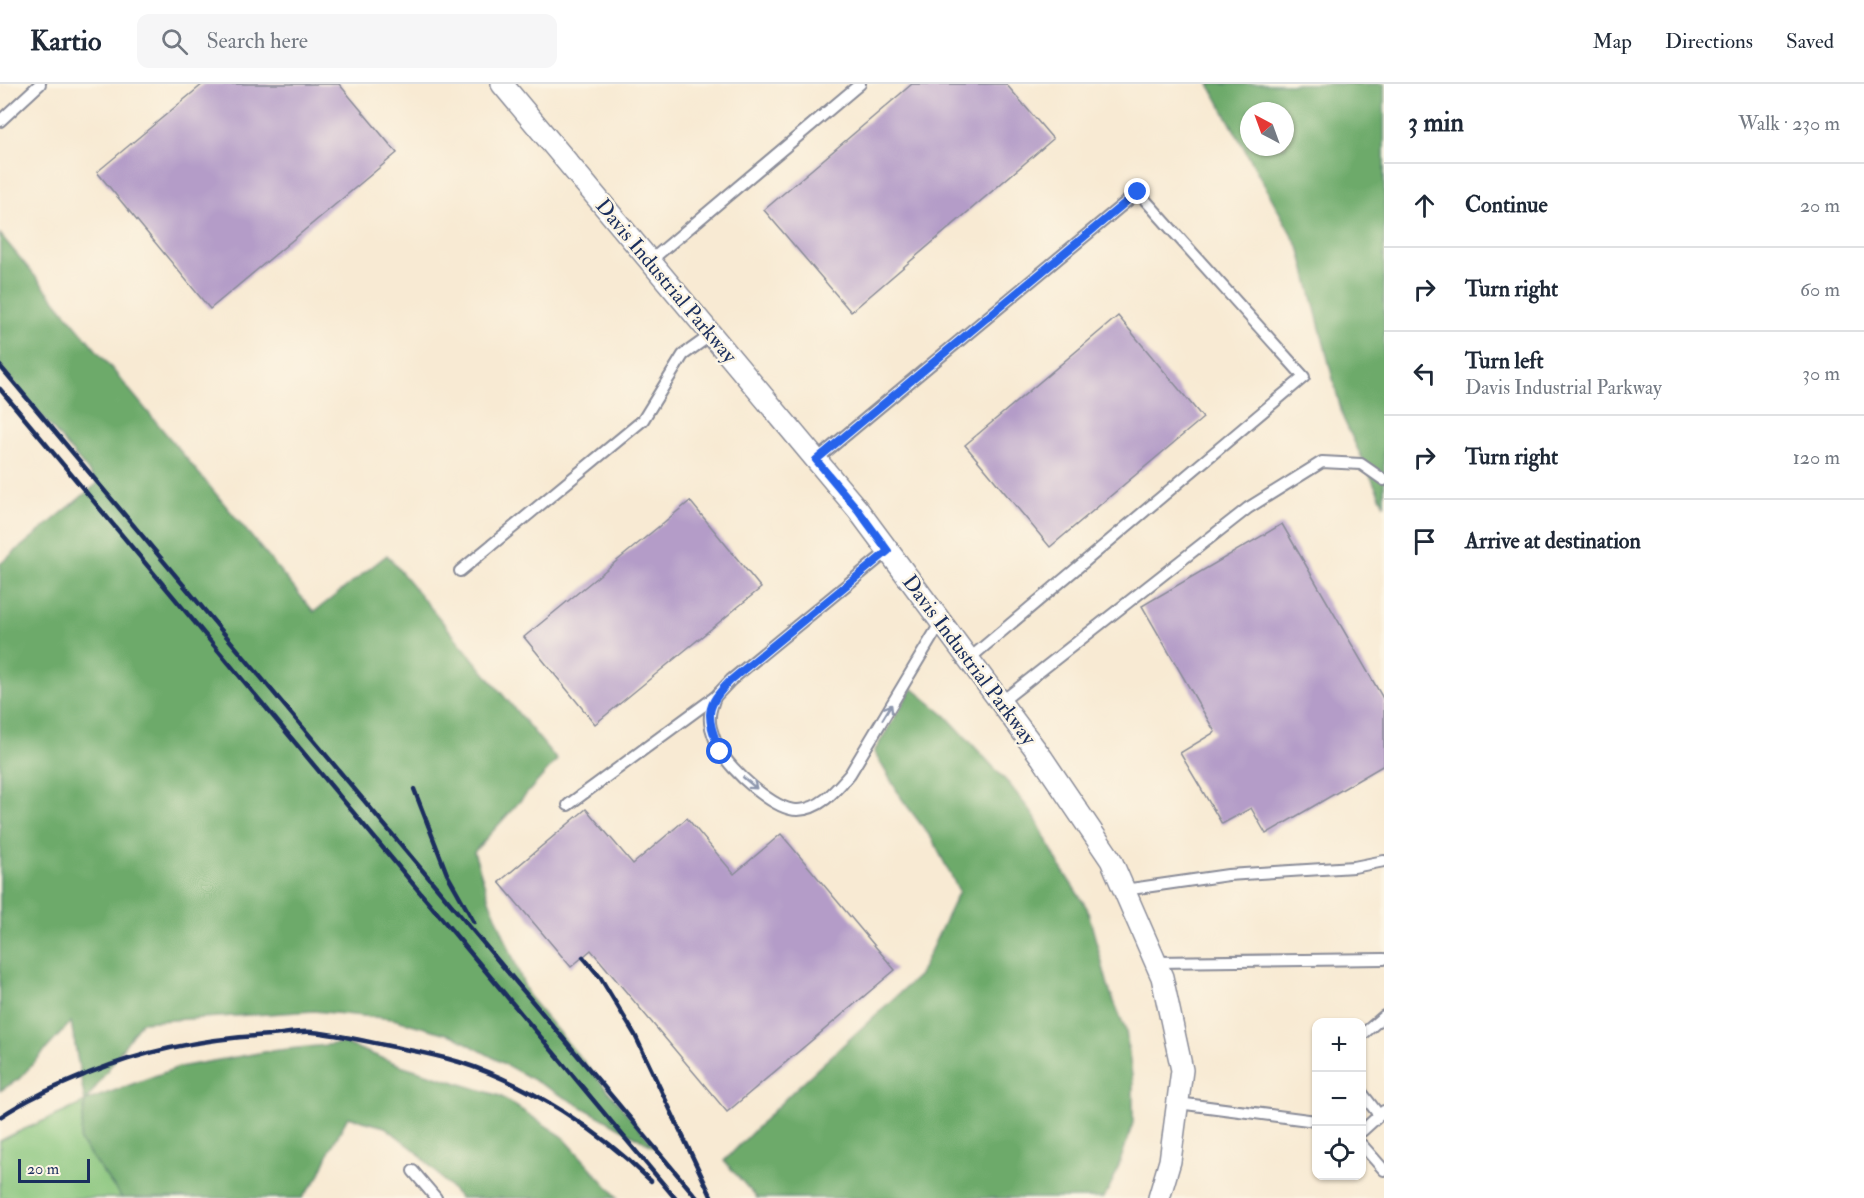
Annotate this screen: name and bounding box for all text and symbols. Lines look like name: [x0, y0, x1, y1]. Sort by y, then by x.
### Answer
search box: [137, 14, 557, 68]
text: Kartio: [30, 24, 101, 59]
icon: search: [158, 25, 191, 58]
text: Search here: [206, 27, 308, 55]
text: Map: [1592, 28, 1632, 55]
text: Directions: [1665, 28, 1753, 55]
text: Saved: [1786, 28, 1834, 55]
north arrow: [1240, 102, 1294, 156]
text: 3 min: [1408, 107, 1464, 139]
text: Walk · 230 m: [1738, 111, 1840, 136]
route end: [1124, 178, 1150, 204]
icon: ahead: [1408, 189, 1441, 222]
text: Continue: [1465, 191, 1548, 219]
street label: Davis Industrial Parkway: [589, 193, 743, 369]
text: 20 m: [1800, 193, 1840, 218]
icon: right: [1408, 273, 1441, 306]
text: Turn right: [1465, 275, 1558, 303]
text: 60 m: [1800, 277, 1840, 302]
text: Turn left: [1465, 347, 1544, 375]
icon: left: [1408, 357, 1441, 390]
text: 30 m: [1802, 361, 1840, 386]
text: Davis Industrial Parkway: [1465, 375, 1662, 400]
icon: right: [1408, 441, 1441, 474]
text: Turn right: [1465, 443, 1558, 471]
text: 120 m: [1793, 445, 1840, 470]
icon: arrive: [1408, 525, 1441, 558]
text: Arrive at destination: [1465, 527, 1641, 555]
street label: Davis Industrial Parkway: [896, 569, 1042, 751]
one-way arrow: [882, 704, 894, 721]
route start: [706, 738, 732, 764]
one-way arrow: [742, 776, 758, 789]
map controls: [1312, 1018, 1366, 1180]
button: +: [1312, 1018, 1366, 1072]
button: −: [1312, 1072, 1366, 1126]
button: locate: [1312, 1126, 1366, 1180]
scale bar: [18, 1156, 90, 1184]
text: 20 m: [27, 1159, 59, 1179]

